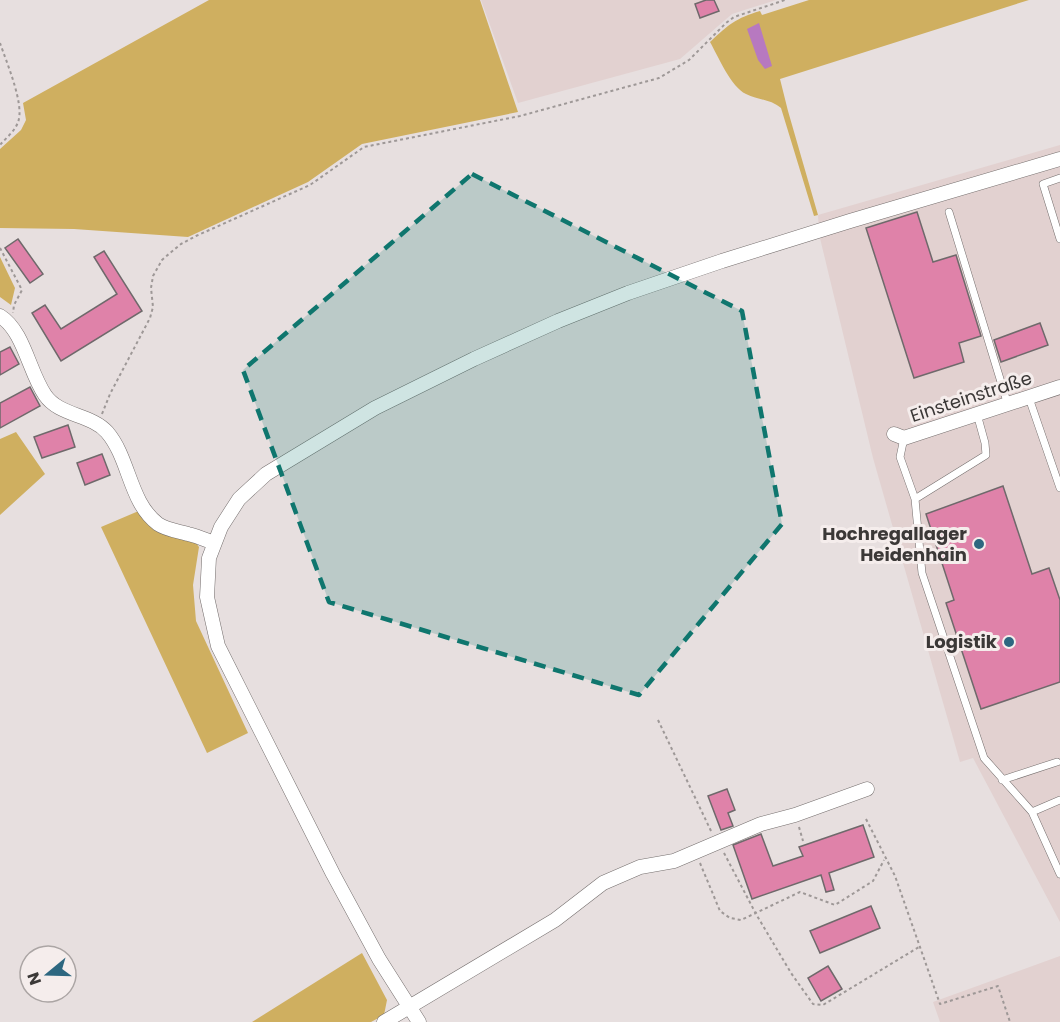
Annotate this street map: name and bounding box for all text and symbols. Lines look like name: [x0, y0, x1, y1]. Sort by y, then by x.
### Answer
street label: Einsteinstraße: [907, 365, 1035, 428]
place label: Hochregallager Heidenhain: [822, 521, 967, 567]
marker: Hochregallager Heidenhain: [972, 537, 986, 551]
place label: Logistik: [926, 629, 998, 654]
marker: Logistik: [1002, 635, 1016, 649]
north arrow: [18, 944, 78, 1004]
text: N: [21, 969, 47, 988]

